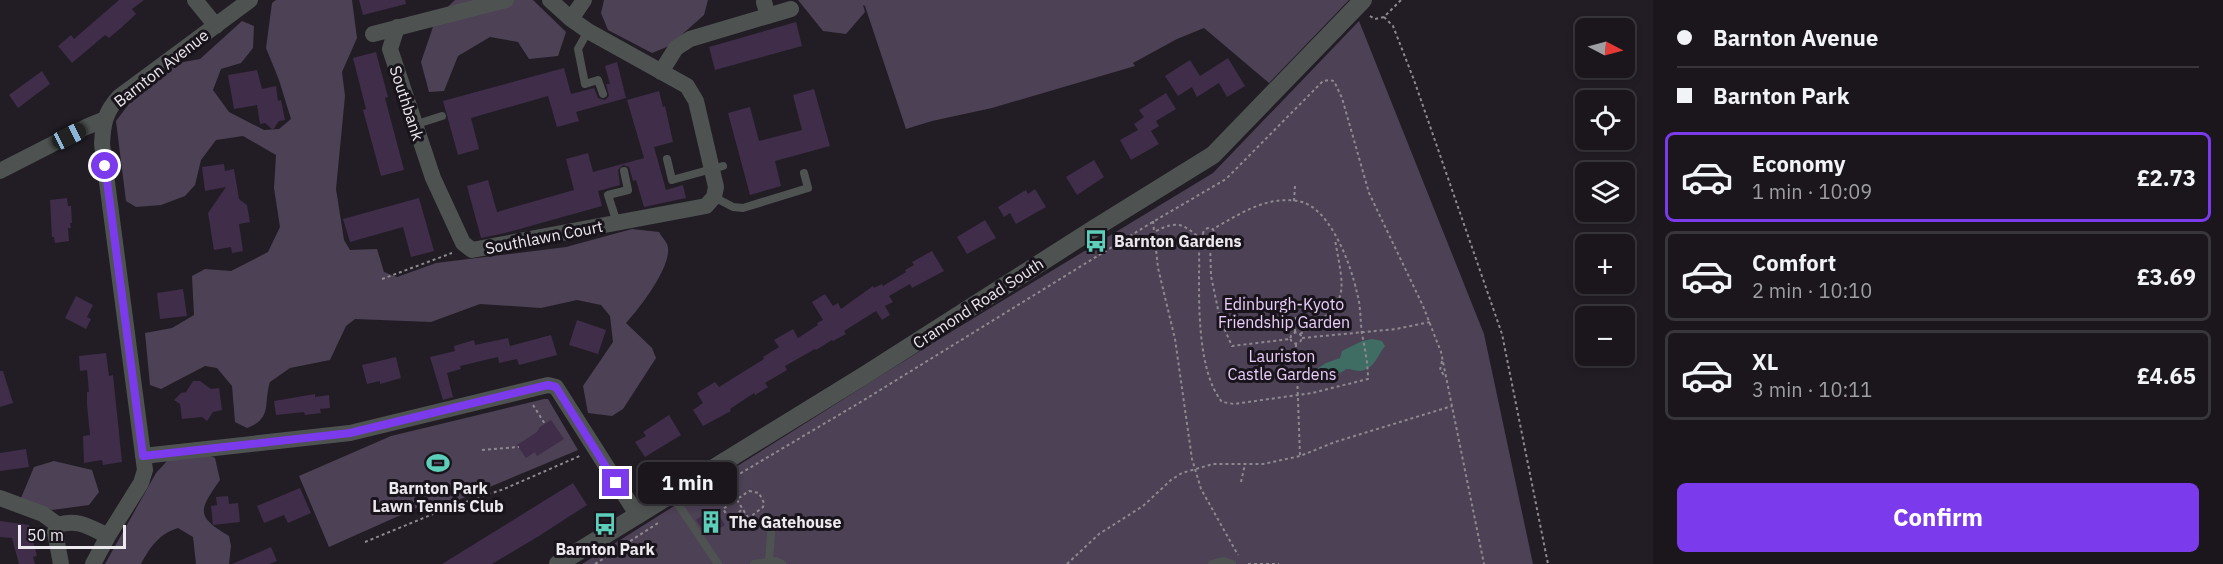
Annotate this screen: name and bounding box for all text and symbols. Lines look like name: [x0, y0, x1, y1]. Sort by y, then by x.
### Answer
north arrow: [1575, 18, 1635, 78]
map controls: [1575, 18, 1635, 366]
text: Barnton Avenue: [1713, 23, 1878, 52]
street label: Barnton Avenue: [110, 25, 213, 111]
street label: Southbank: [386, 63, 429, 143]
text: Barnton Park: [1713, 81, 1849, 110]
button: locate: [1575, 90, 1635, 150]
car: [49, 120, 89, 152]
text: Economy: [1752, 149, 1846, 178]
icon: car: [1680, 150, 1734, 204]
route start: [91, 152, 118, 179]
button: layers: [1575, 162, 1635, 222]
text: £2.73: [2137, 163, 2196, 192]
text: 1 min · 10:09: [1752, 178, 1872, 205]
street label: Southlawn Court: [483, 216, 605, 258]
bus stop icon: Barnton Gardens: [1083, 228, 1109, 254]
place label: Barnton Gardens: [1114, 231, 1242, 251]
button: +: [1575, 234, 1635, 294]
text: Comfort: [1752, 248, 1836, 277]
icon: car: [1680, 249, 1734, 303]
street label: Cramond Road South: [909, 253, 1047, 353]
text: £3.69: [2137, 262, 2196, 291]
text: 2 min · 10:10: [1752, 277, 1872, 304]
park label: Edinburgh-Kyoto Friendship Garden: [1218, 294, 1350, 332]
button: −: [1575, 306, 1635, 366]
park label: Lauriston Castle Gardens: [1227, 346, 1337, 384]
text: XL: [1752, 347, 1778, 376]
icon: car: [1680, 348, 1734, 402]
text: £4.65: [2137, 361, 2196, 390]
text: 3 min · 10:11: [1752, 376, 1872, 403]
sports icon: Barnton Park Lawn Tennis Club: [425, 450, 451, 476]
callout: 1 min: [637, 462, 736, 504]
route end: [602, 469, 629, 496]
text: 1 min: [661, 469, 714, 496]
place label: Barnton Park Lawn Tennis Club: [372, 478, 504, 516]
button: Confirm: [1677, 483, 2199, 552]
building icon: The Gatehouse: [698, 509, 724, 535]
bus stop icon: Barnton Park: [592, 511, 618, 537]
place label: The Gatehouse: [729, 512, 841, 532]
scale bar: [18, 522, 126, 550]
text: 50 m: [27, 525, 64, 545]
place label: Barnton Park: [555, 539, 655, 559]

